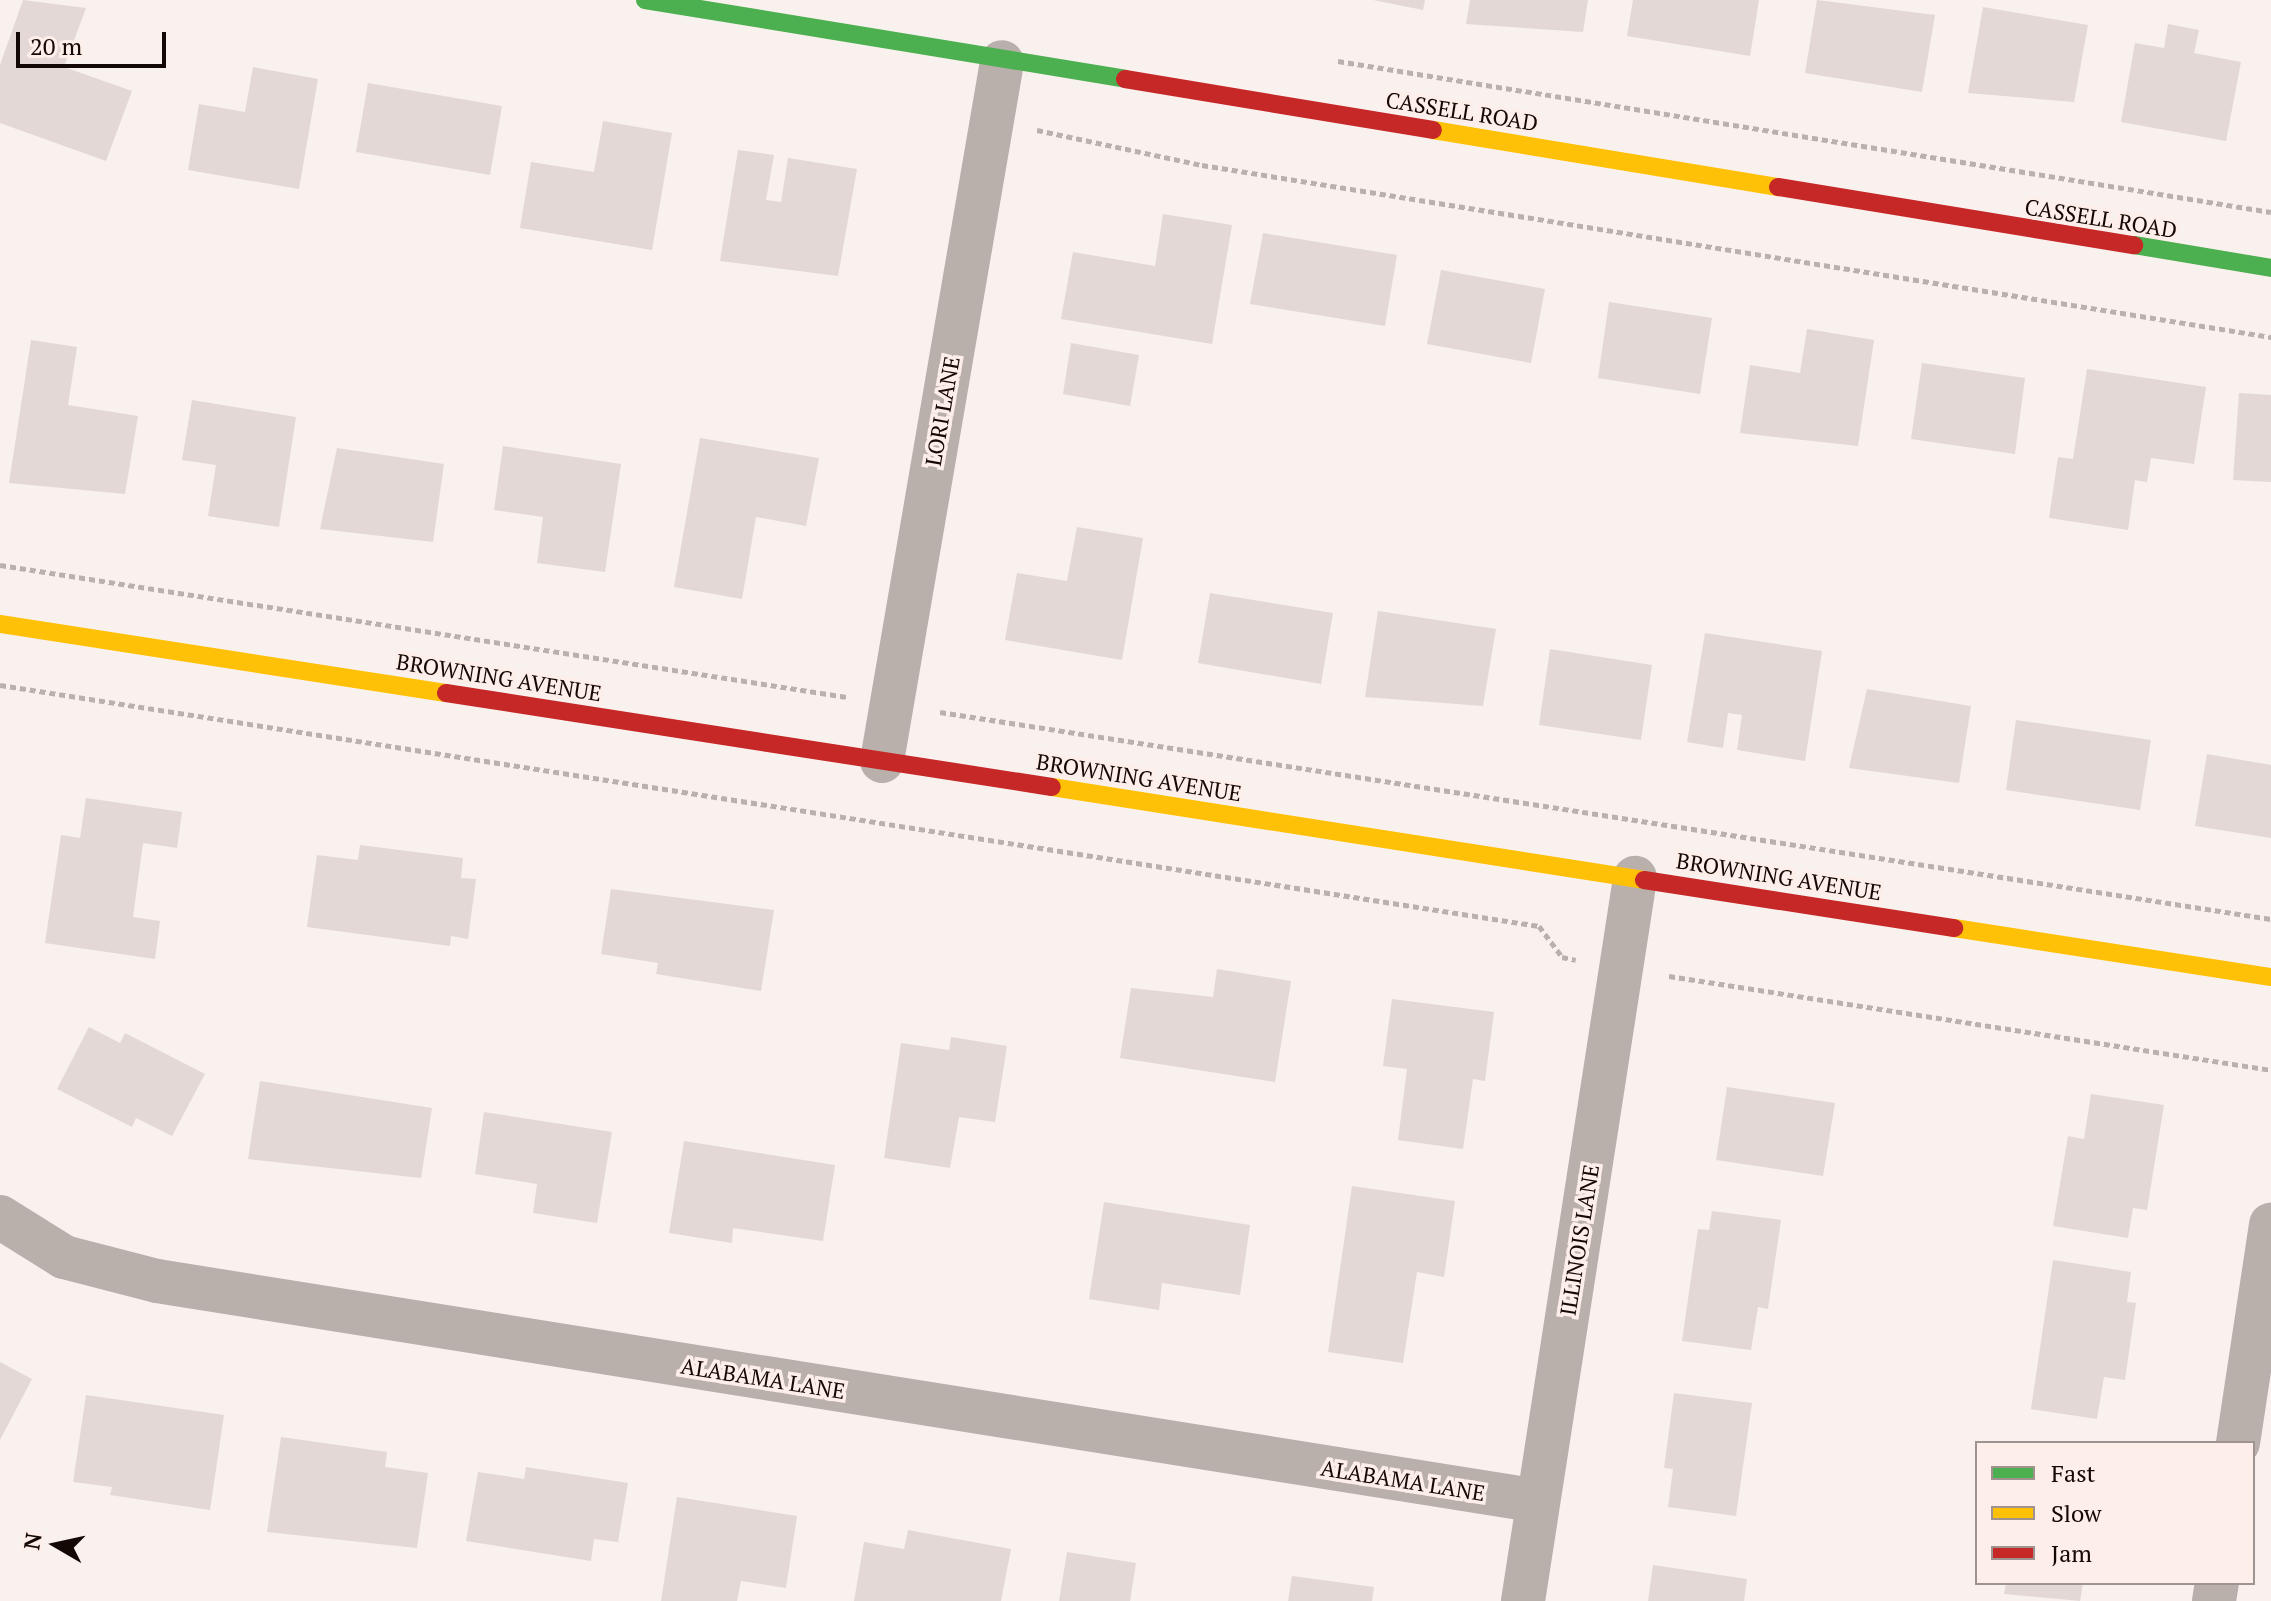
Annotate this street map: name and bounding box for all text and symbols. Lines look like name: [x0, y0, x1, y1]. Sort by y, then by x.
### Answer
scale bar: [20, 16, 170, 66]
text: 20 m: [30, 30, 82, 62]
street label: CASSELL ROAD: [1384, 86, 1540, 136]
street label: CASSELL ROAD: [2023, 193, 2179, 243]
street label: LORI LANE: [919, 354, 965, 468]
street label: BROWNING AVENUE: [394, 648, 604, 706]
street label: BROWNING AVENUE: [1034, 748, 1244, 806]
street label: BROWNING AVENUE: [1674, 847, 1884, 905]
street label: ILLINOIS LANE: [1554, 1162, 1604, 1318]
street label: ALABAMA LANE: [679, 1352, 847, 1404]
legend: [1975, 1441, 2255, 1585]
street label: ALABAMA LANE: [1319, 1454, 1487, 1506]
text: Fast: [2051, 1457, 2095, 1489]
text: Slow: [2051, 1497, 2102, 1529]
north arrow: [16, 1505, 96, 1585]
text: N: [16, 1531, 47, 1552]
text: Jam: [2051, 1537, 2092, 1569]

